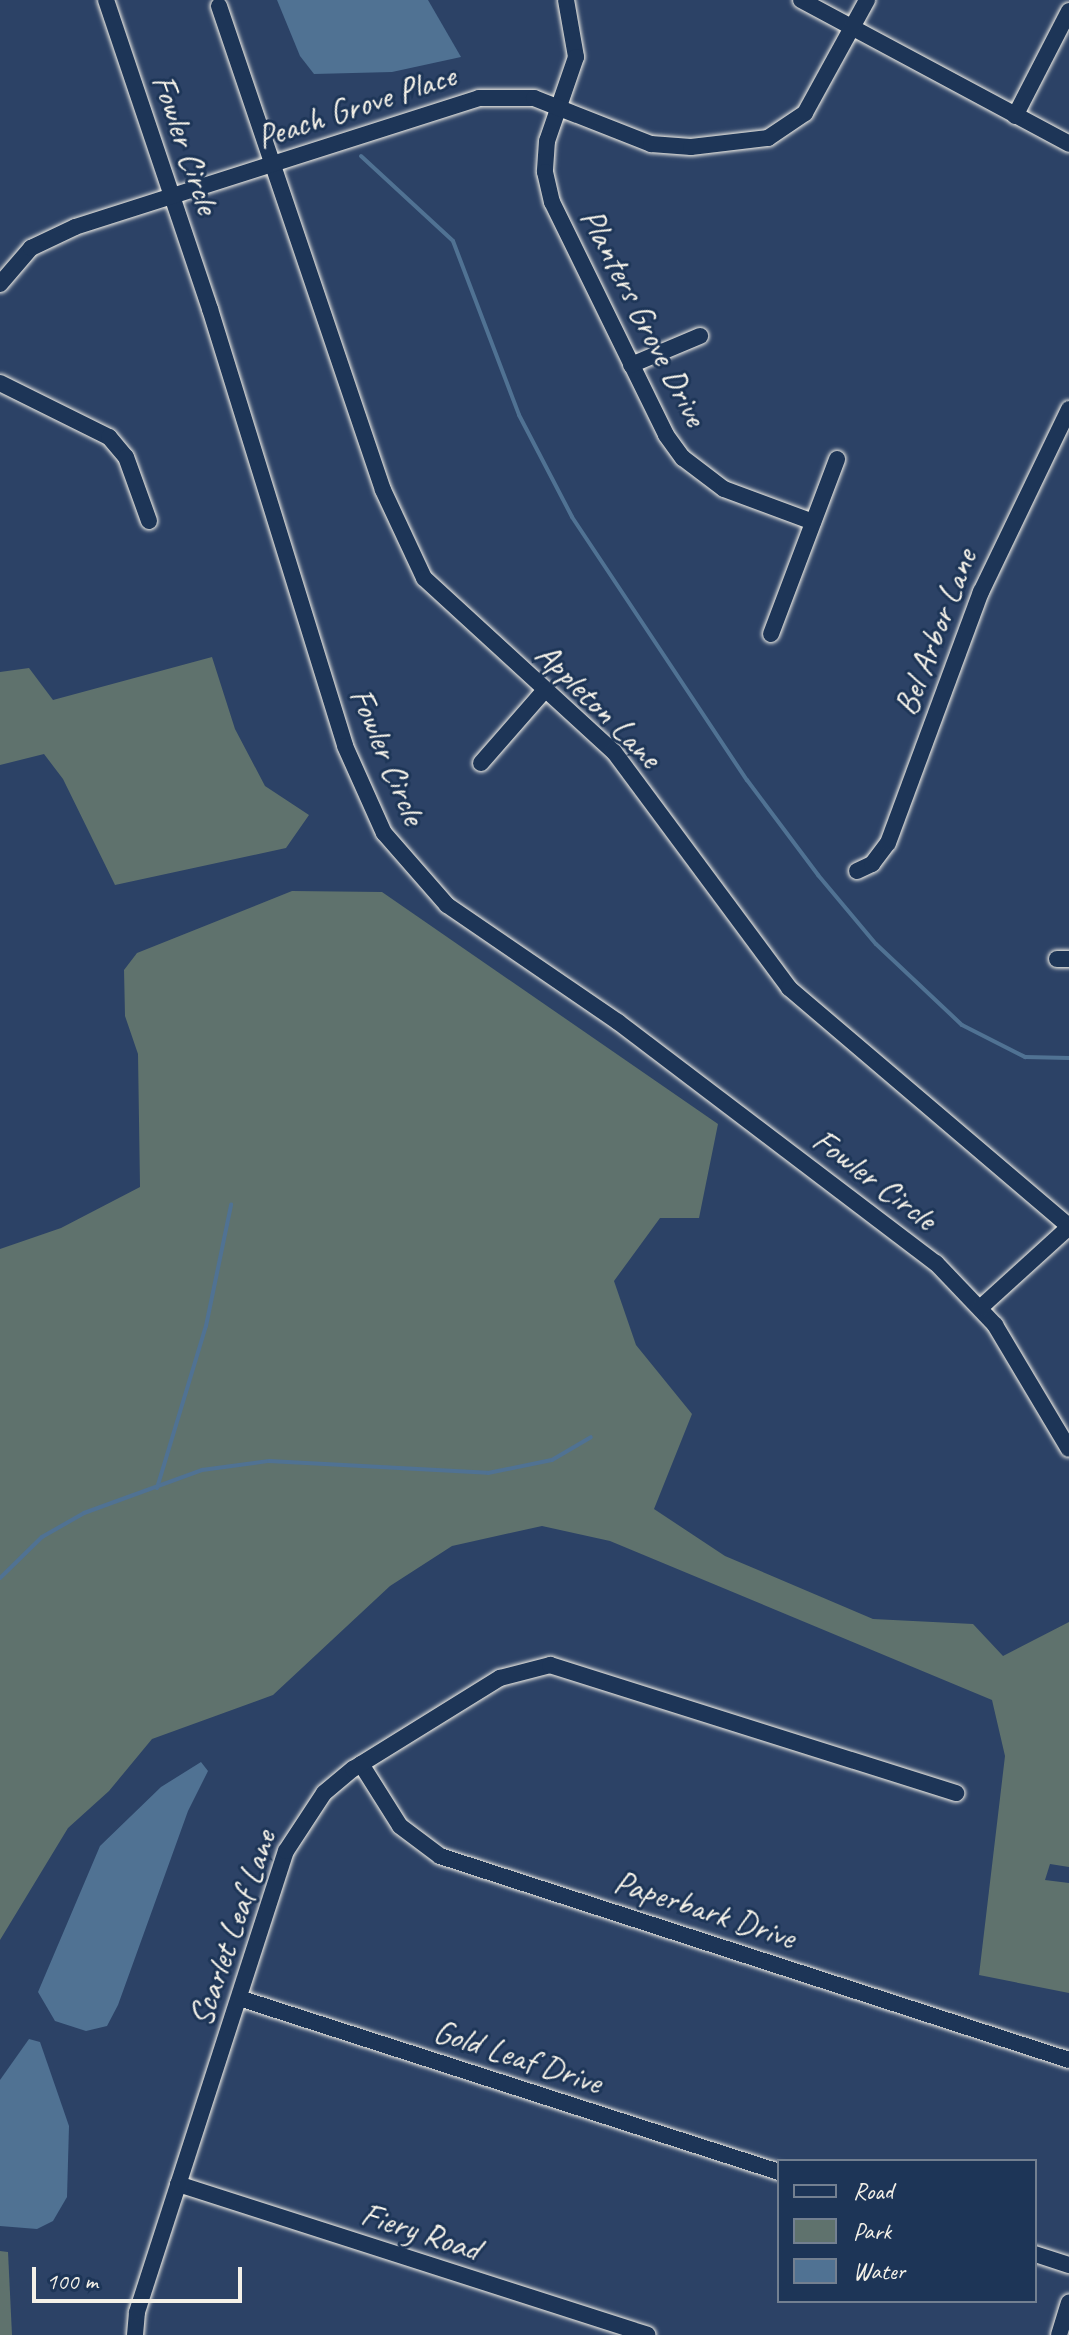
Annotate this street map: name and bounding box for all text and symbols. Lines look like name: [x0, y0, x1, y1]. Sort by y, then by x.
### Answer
street label: Peach Grove Place: [251, 55, 461, 157]
street label: Fowler Circle: [143, 69, 229, 219]
street label: Planters Grove Drive: [572, 201, 716, 433]
street label: Bel Arbor Lane: [885, 543, 985, 721]
street label: Appleton Lane: [527, 633, 671, 777]
street label: Fowler Circle: [341, 681, 435, 831]
street label: Fowler Circle: [805, 1119, 945, 1239]
street label: Scarlet Leaf Lane: [179, 1825, 285, 2031]
street label: Paperbark Drive: [609, 1861, 801, 1957]
street label: Gold Leaf Drive: [429, 2010, 607, 2102]
legend: [777, 2159, 1037, 2303]
text: Road: [853, 2176, 893, 2206]
street label: Fiery Road: [357, 2193, 485, 2269]
text: Park: [853, 2216, 891, 2246]
scale bar: [36, 2251, 246, 2301]
text: Water: [853, 2256, 905, 2286]
text: 100 m: [46, 2266, 98, 2296]

